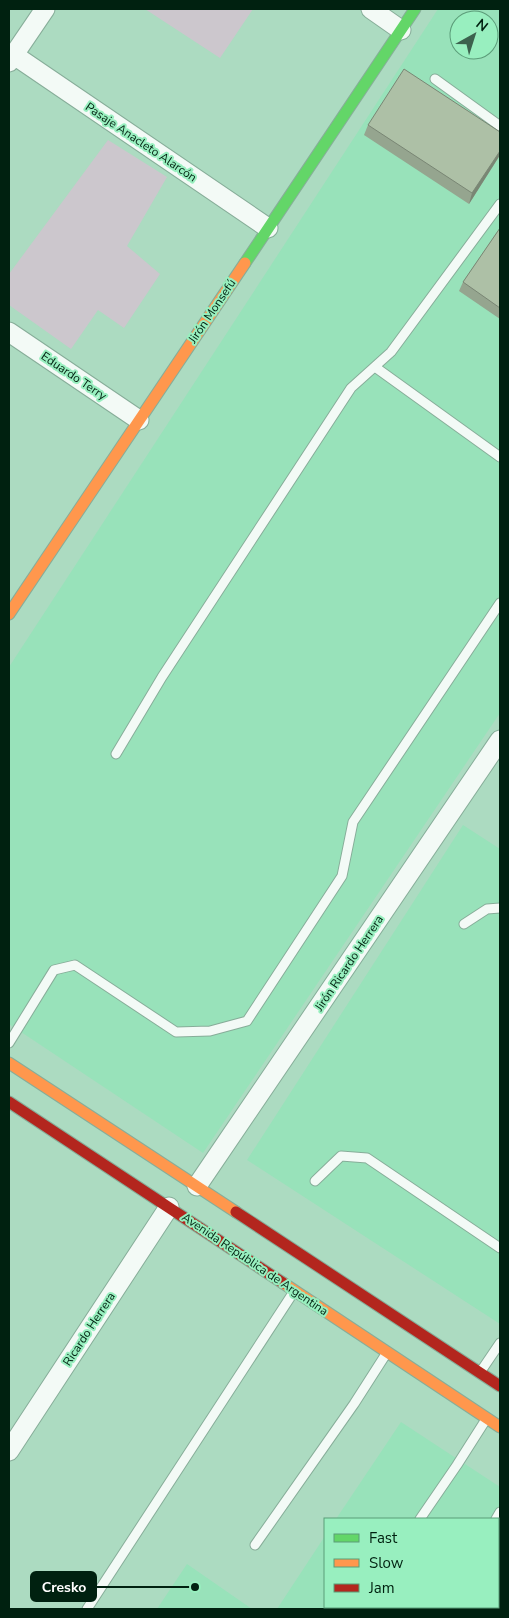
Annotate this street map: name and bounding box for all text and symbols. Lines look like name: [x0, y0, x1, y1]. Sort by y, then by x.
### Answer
north arrow: [449, 10, 499, 60]
text: N: [472, 15, 492, 36]
street label: Pasaje Anacleto Alarcón: [82, 99, 200, 185]
street label: Jirón Monsefú: [184, 276, 239, 347]
street label: Eduardo Terry: [38, 348, 111, 404]
street label: Jirón Ricardo Herrera: [310, 912, 387, 1015]
street label: Avenida República de Argentina: [179, 1209, 331, 1319]
street label: Ricardo Herrera: [59, 1289, 119, 1369]
legend: [324, 1518, 499, 1608]
text: Fast: [369, 1528, 398, 1548]
text: Slow: [369, 1553, 404, 1573]
callout: Cresko: [31, 1572, 96, 1601]
text: Cresko: [42, 1578, 86, 1597]
text: Jam: [368, 1578, 395, 1598]

